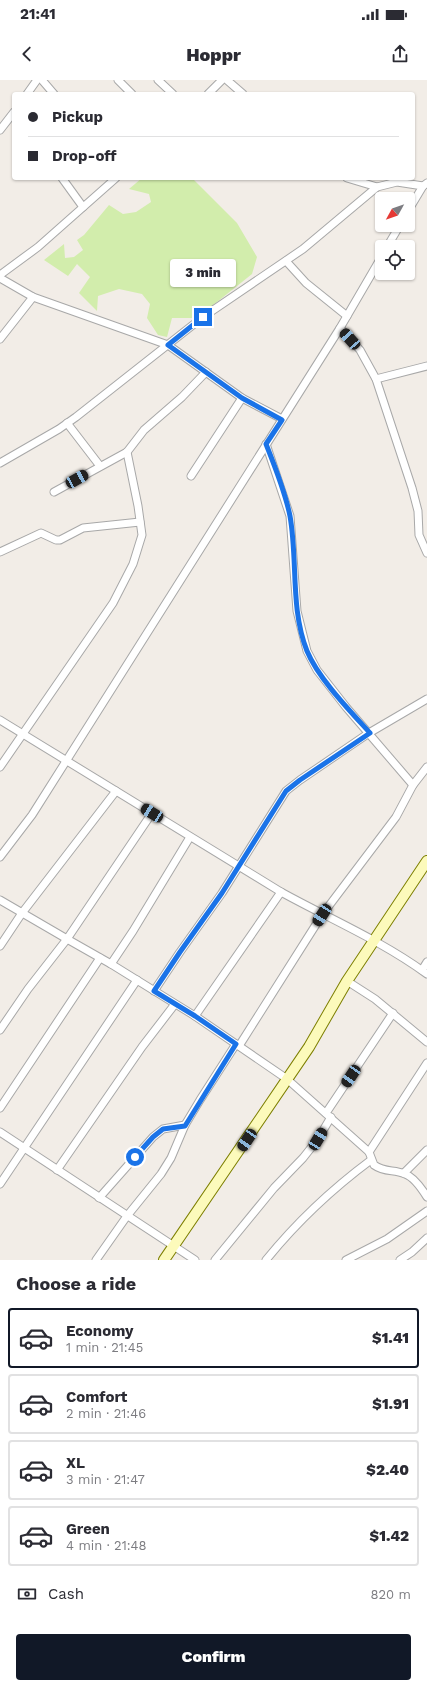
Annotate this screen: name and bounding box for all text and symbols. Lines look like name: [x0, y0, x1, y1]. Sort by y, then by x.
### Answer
text: 21:41: [20, 5, 56, 23]
icon: back: [16, 43, 38, 65]
icon: share: [389, 43, 411, 65]
text: Hoppr: [186, 44, 241, 65]
text: Pickup: [52, 108, 103, 126]
text: Drop-off: [52, 147, 117, 165]
north arrow: [375, 192, 415, 232]
map controls: [375, 192, 415, 280]
button: locate: [375, 240, 415, 280]
callout: 3 min: [170, 259, 236, 287]
text: 3 min: [185, 265, 221, 280]
route end: [194, 308, 212, 326]
car: [338, 326, 362, 352]
car: [64, 468, 90, 490]
car: [139, 802, 165, 824]
car: [310, 902, 334, 928]
car: [339, 1063, 363, 1089]
car: [307, 1126, 329, 1152]
car: [235, 1127, 259, 1153]
route start: [126, 1148, 144, 1166]
text: Choose a ride: [16, 1273, 136, 1294]
icon: car: [18, 1320, 54, 1356]
text: Economy: [66, 1322, 133, 1340]
text: $1.41: [372, 1329, 409, 1347]
text: 1 min · 21:45: [66, 1340, 143, 1355]
icon: car: [18, 1386, 54, 1422]
text: Comfort: [66, 1388, 127, 1406]
text: $1.91: [372, 1395, 409, 1413]
text: 2 min · 21:46: [66, 1406, 146, 1421]
icon: car: [18, 1452, 54, 1488]
text: XL: [66, 1454, 85, 1472]
text: $2.40: [366, 1461, 409, 1479]
text: 3 min · 21:47: [66, 1472, 145, 1487]
icon: car: [18, 1518, 54, 1554]
text: Green: [66, 1520, 110, 1538]
text: $1.42: [369, 1527, 409, 1545]
text: 4 min · 21:48: [66, 1538, 147, 1553]
icon: cash: [16, 1583, 38, 1605]
text: Cash: [48, 1585, 84, 1603]
text: 820 m: [371, 1587, 411, 1602]
button: Confirm: [16, 1634, 411, 1680]

